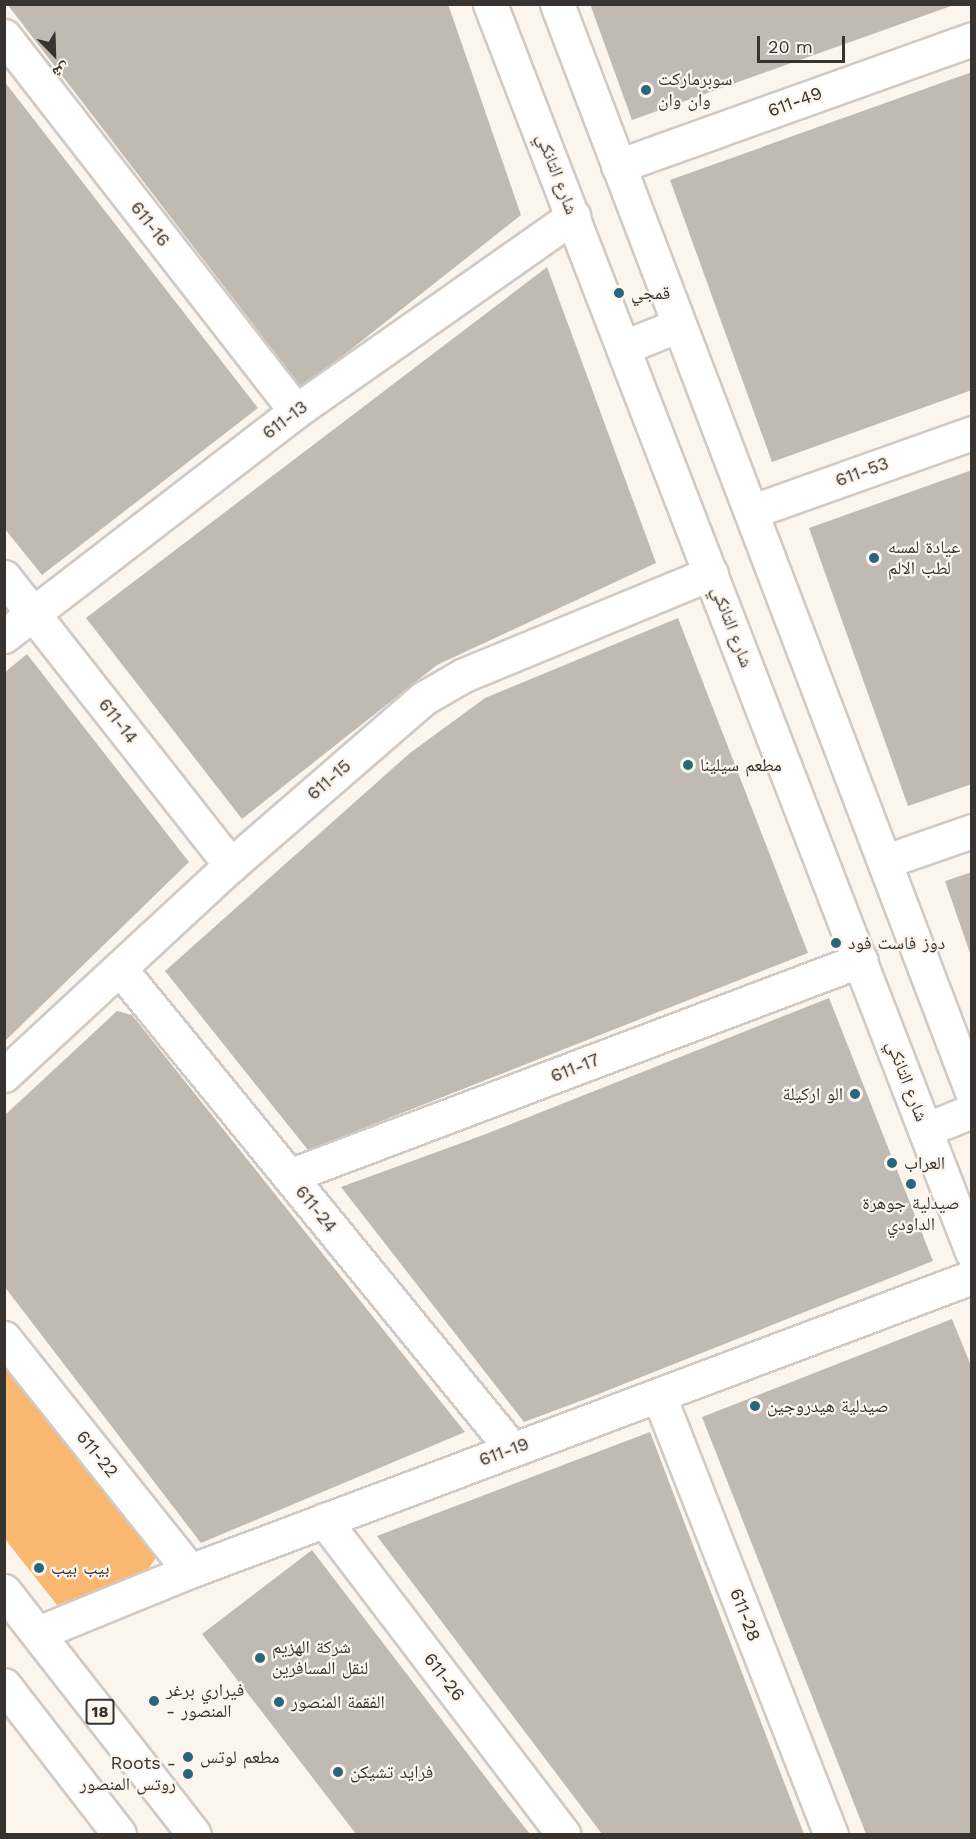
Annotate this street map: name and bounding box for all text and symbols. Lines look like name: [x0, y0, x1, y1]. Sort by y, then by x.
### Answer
north arrow: [24, 24, 84, 84]
scale bar: [760, 24, 848, 62]
text: 20 m: [768, 36, 813, 57]
text: ش: [50, 59, 73, 83]
place label: سوبرماركت وان وان: [658, 69, 732, 112]
street label: 611-49: [765, 82, 825, 122]
marker: سوبرماركت وان وان: [639, 83, 653, 97]
street label: شارع التانكي: [532, 130, 582, 218]
street label: 611-16: [126, 197, 174, 251]
place label: قمجي: [631, 282, 670, 304]
marker: قمجي: [612, 286, 626, 300]
street label: 611-13: [258, 396, 312, 444]
street label: 611-53: [832, 452, 892, 492]
place label: عيادة لمسه لطب الالم: [888, 537, 960, 580]
marker: عيادة لمسه لطب الالم: [865, 549, 883, 567]
street label: شارع التانكي: [707, 583, 757, 671]
street label: 611-14: [94, 694, 142, 748]
place label: مطعم سيلينا: [700, 754, 782, 776]
street label: 611-15: [303, 755, 355, 805]
marker: مطعم سيلينا: [681, 758, 695, 772]
place label: دوز فاست فود: [848, 932, 945, 954]
marker: دوز فاست فود: [829, 936, 843, 950]
street label: شارع التانكي: [882, 1037, 932, 1125]
street label: 611-17: [548, 1049, 602, 1087]
place label: الو اركيلة: [783, 1083, 843, 1105]
marker: الو اركيلة: [848, 1087, 862, 1101]
place label: العراب: [904, 1152, 945, 1174]
marker: العراب: [885, 1156, 899, 1170]
marker: صيدلية جوهرة الداودي: [904, 1177, 918, 1191]
street label: 611-24: [290, 1181, 342, 1237]
place label: صيدلية جوهرة الداودي: [862, 1193, 960, 1236]
place label: صيدلية هيدروجين: [767, 1395, 889, 1417]
marker: صيدلية هيدروجين: [748, 1399, 762, 1413]
street label: 611-22: [71, 1426, 123, 1482]
street label: 611-19: [476, 1433, 532, 1471]
place label: بيب بيب: [51, 1557, 109, 1579]
marker: بيب بيب: [32, 1561, 46, 1575]
street label: 611-28: [725, 1585, 765, 1645]
place label: شركة الهزيم لنقل المسافرين: [272, 1637, 368, 1680]
street label: 611-26: [419, 1649, 469, 1705]
marker: شركة الهزيم لنقل المسافرين: [253, 1651, 267, 1665]
place label: فيراري برغر - المنصور: [166, 1680, 244, 1722]
place label: الفقمة المنصور: [291, 1691, 385, 1713]
marker: فيراري برغر - المنصور: [147, 1694, 161, 1708]
marker: الفقمة المنصور: [272, 1695, 286, 1709]
road number: 18: [85, 1699, 115, 1725]
place label: مطعم لوتس: [200, 1746, 279, 1768]
marker: مطعم لوتس: [181, 1750, 195, 1764]
place label: Roots - روتس المنصور: [80, 1753, 176, 1796]
place label: فرايد تشيكن: [350, 1761, 433, 1783]
marker: فرايد تشيكن: [331, 1765, 345, 1779]
marker: Roots - روتس المنصور: [181, 1767, 195, 1781]

